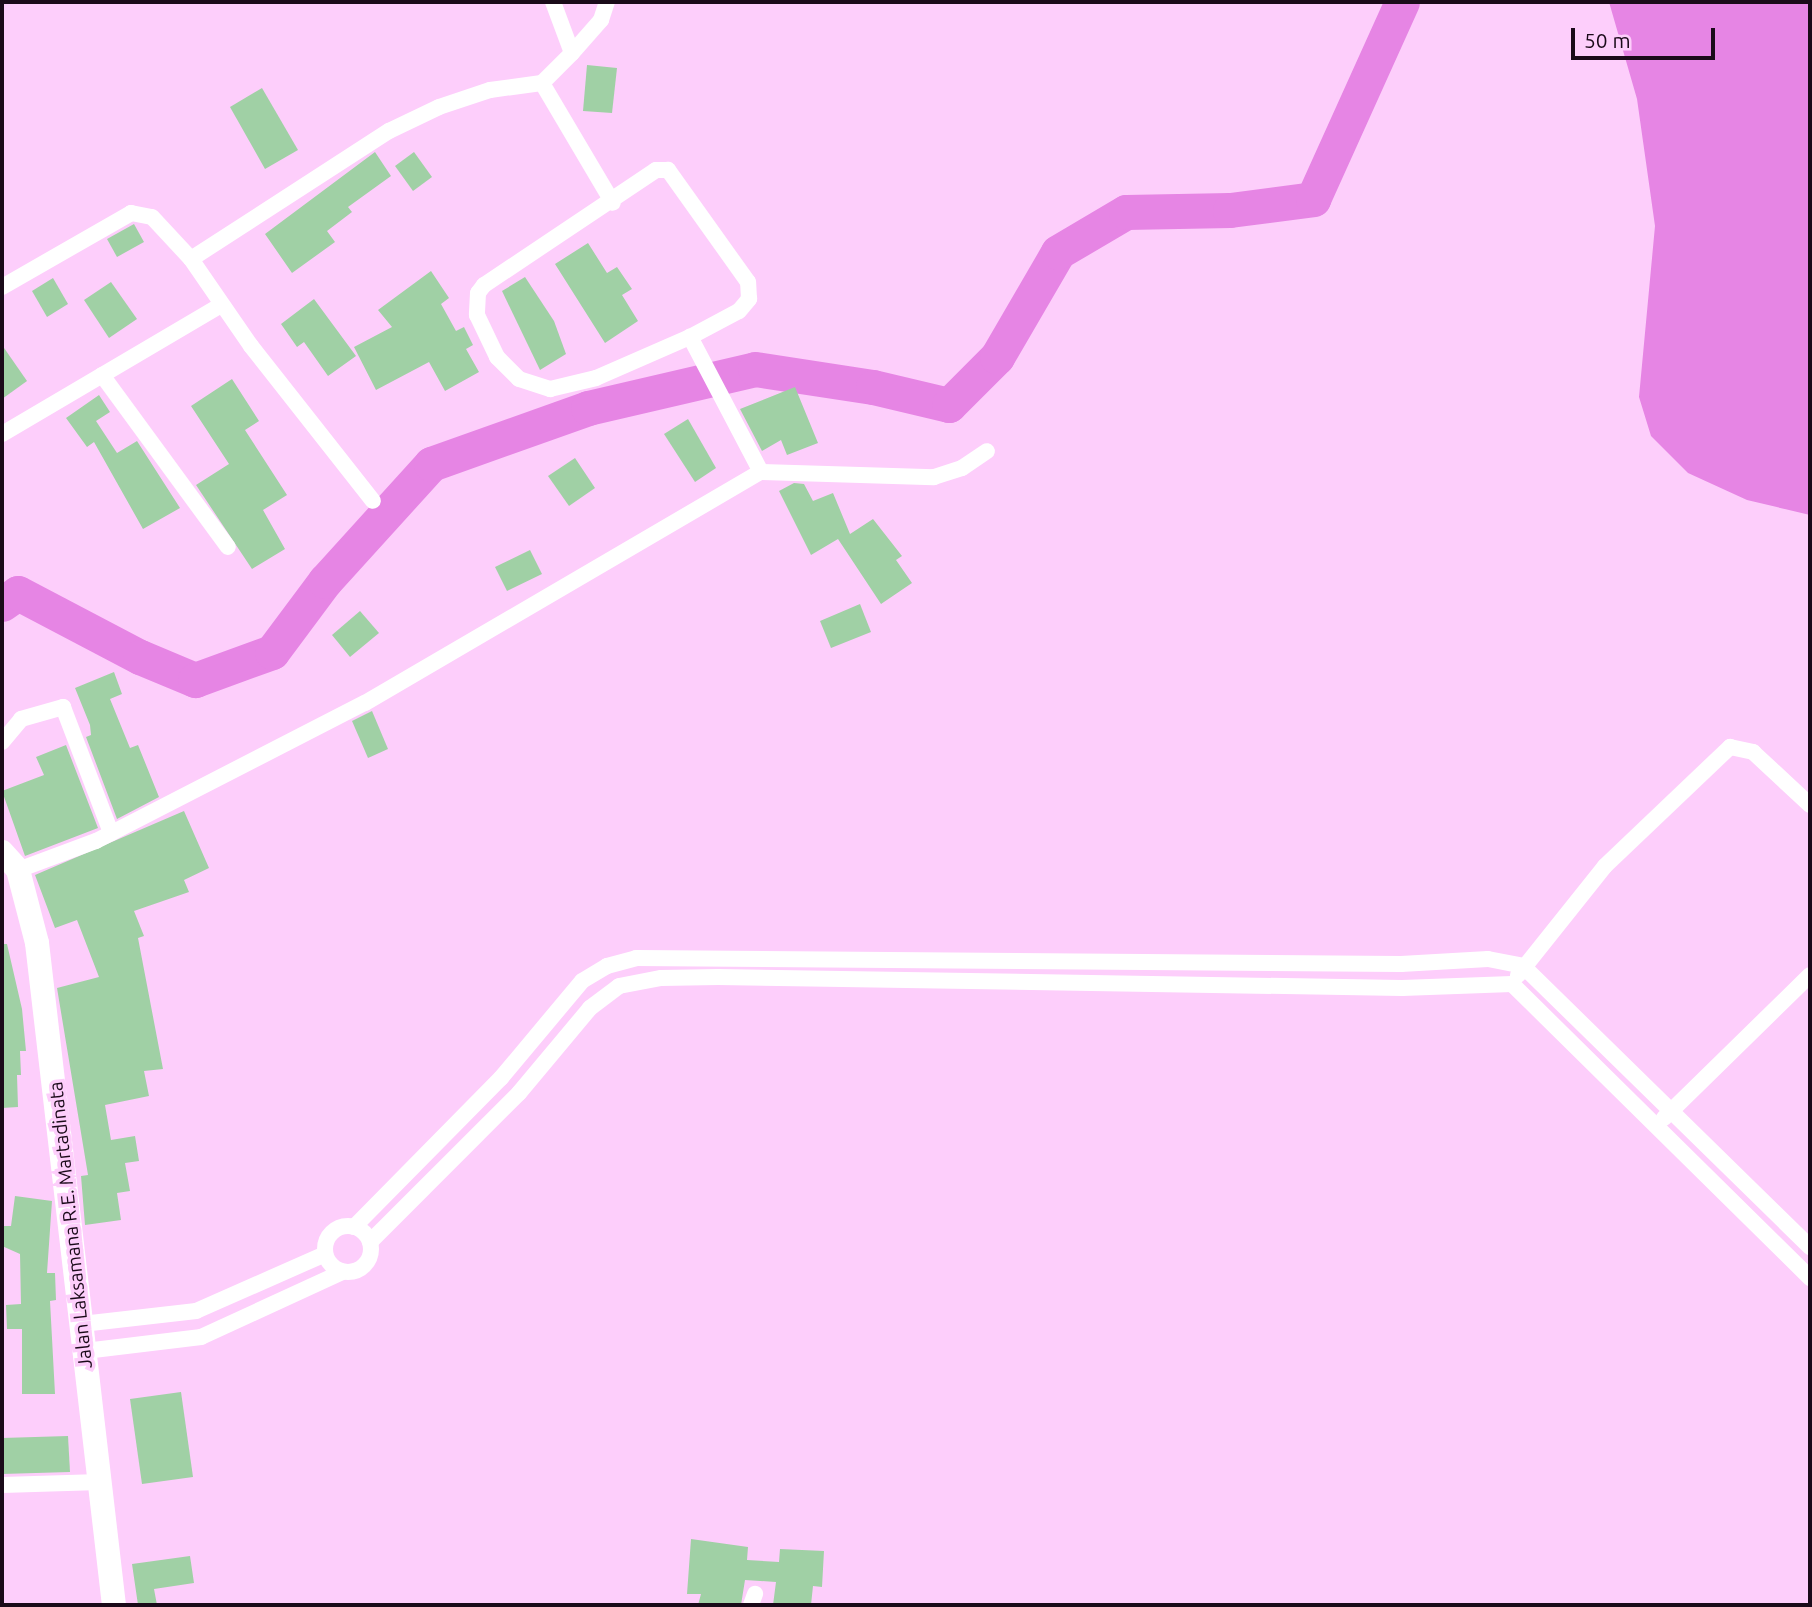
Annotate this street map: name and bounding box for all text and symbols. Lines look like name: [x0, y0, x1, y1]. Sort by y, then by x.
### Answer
scale bar: [1574, 14, 1717, 58]
text: 50 m: [1584, 28, 1631, 52]
street label: Jalan Laksamana R.E. Martadinata: [45, 1081, 97, 1369]

